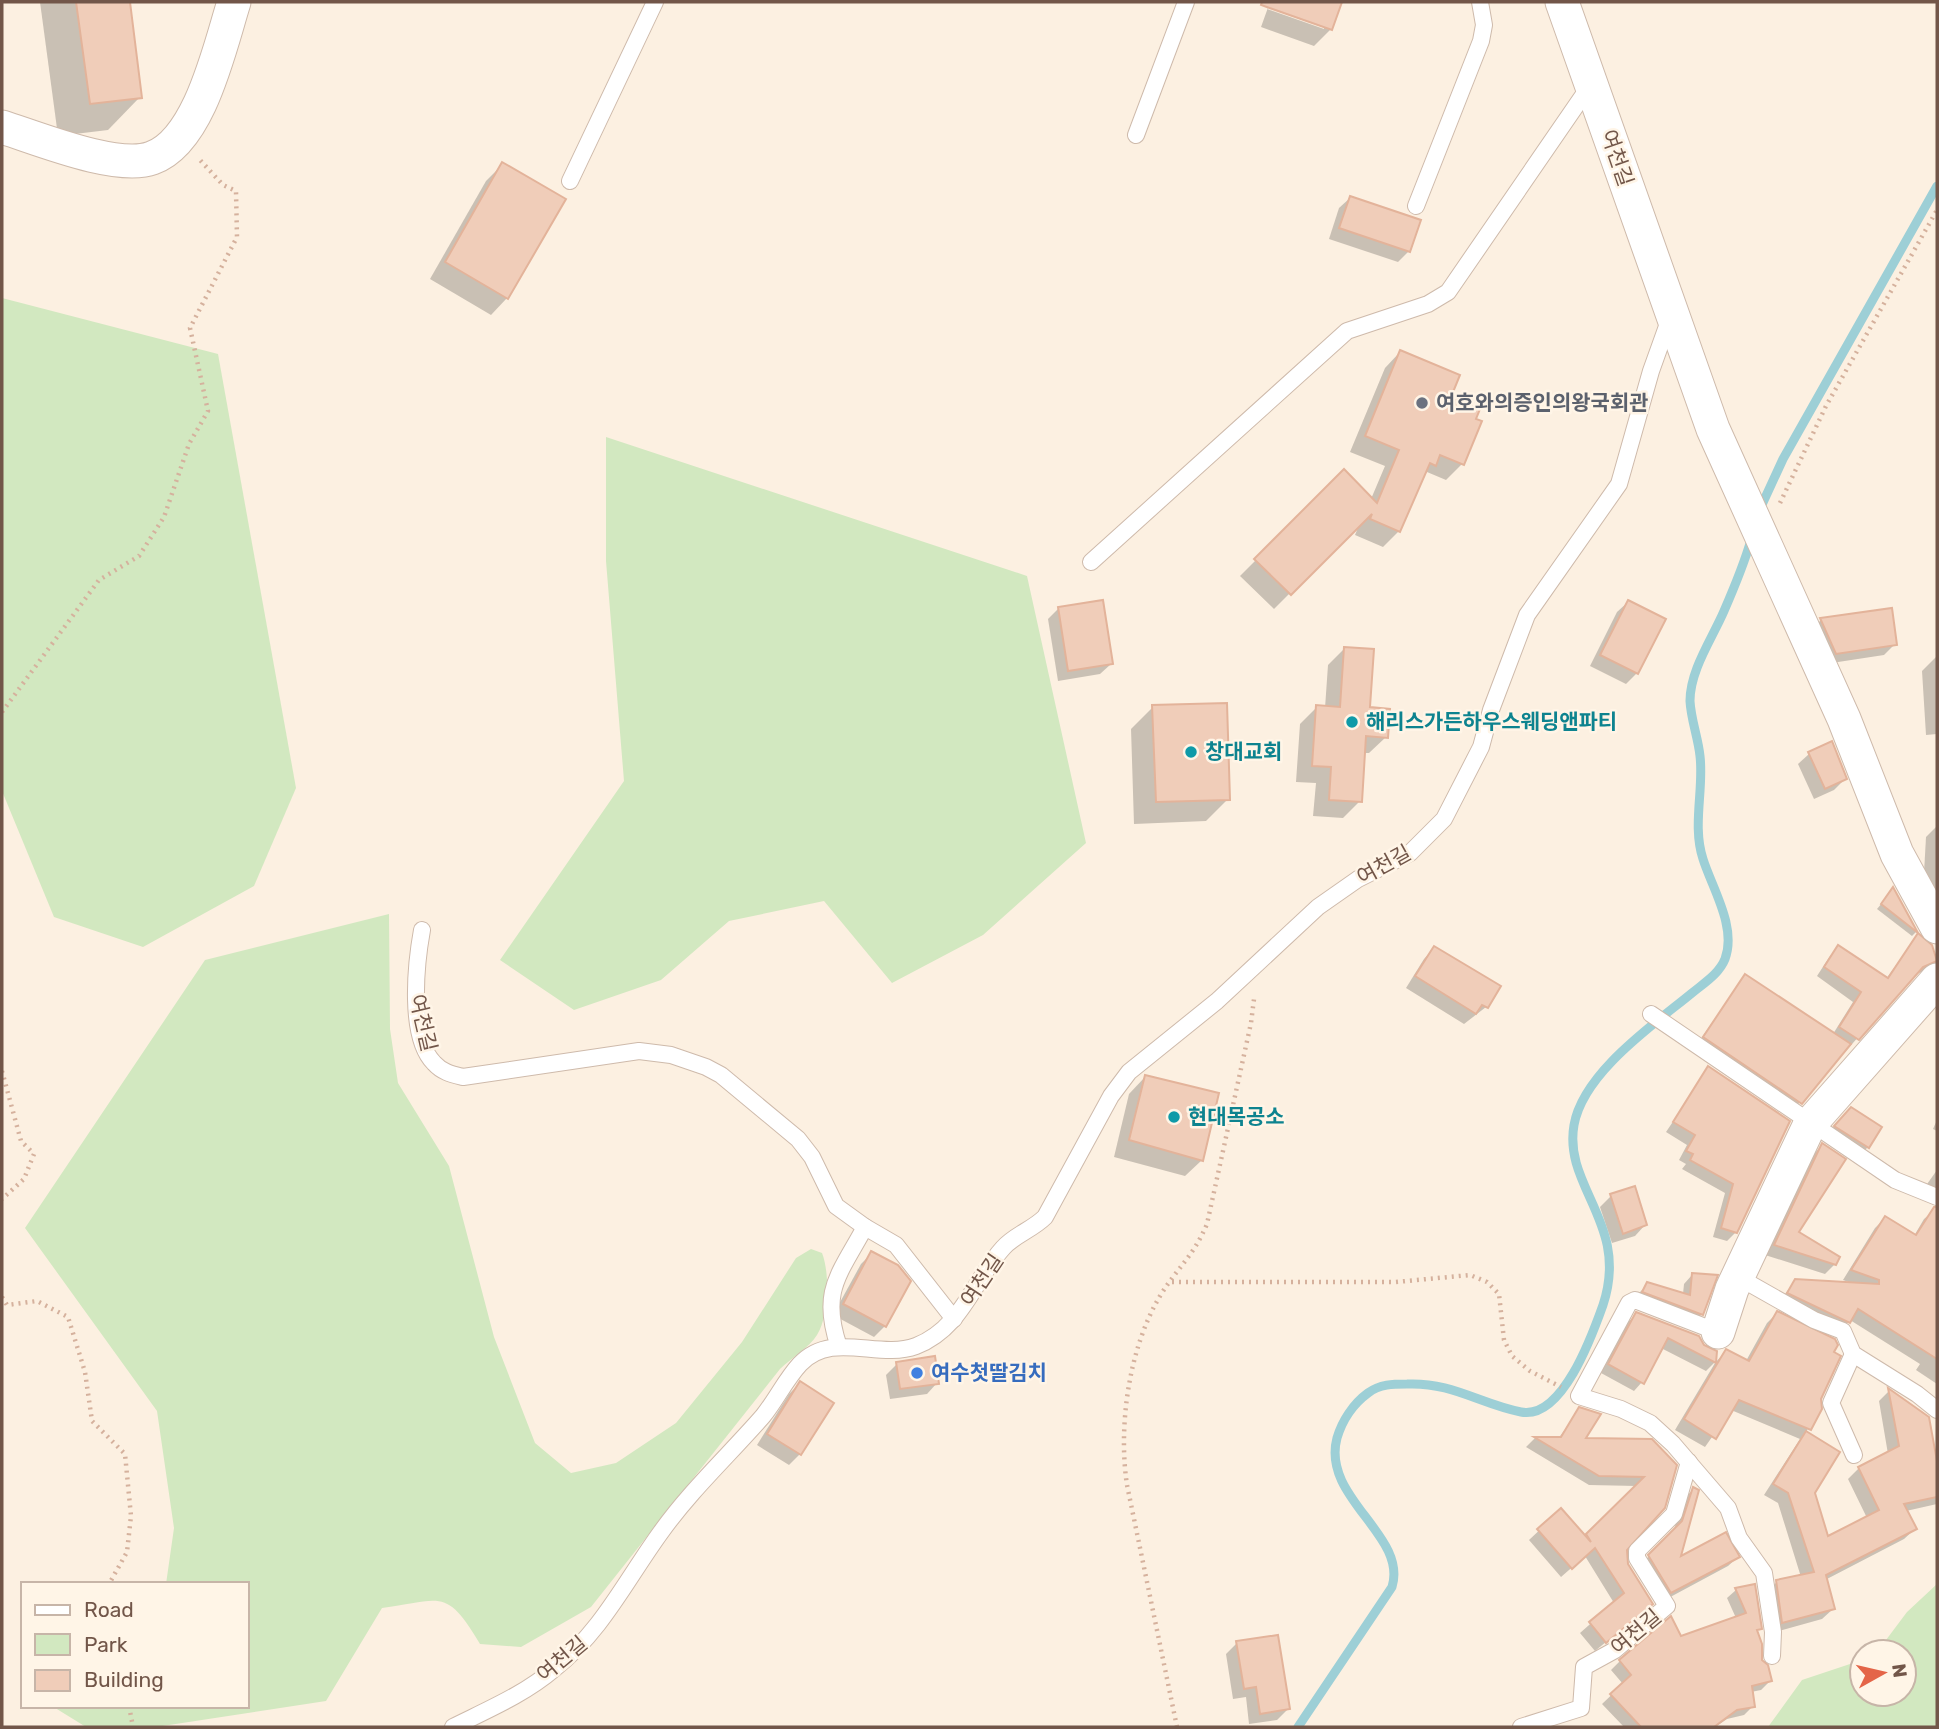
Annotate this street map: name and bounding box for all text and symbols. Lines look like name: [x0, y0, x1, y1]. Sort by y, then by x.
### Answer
street label: 여천길: [1596, 126, 1639, 189]
place label: 여호와의증인의왕국회관: [1436, 390, 1649, 415]
marker: 여호와의증인의왕국회관: [1414, 395, 1430, 411]
place label: 해리스가든하우스웨딩앤파티: [1366, 709, 1617, 734]
marker: 해리스가든하우스웨딩앤파티: [1344, 714, 1360, 730]
place label: 창대교회: [1205, 739, 1282, 764]
marker: 창대교회: [1183, 744, 1199, 760]
street label: 여천길: [1352, 840, 1415, 890]
street label: 여천길: [405, 992, 442, 1054]
place label: 현대목공소: [1188, 1104, 1285, 1129]
marker: 현대목공소: [1166, 1109, 1182, 1125]
street label: 여천길: [955, 1249, 1008, 1311]
place label: 여수첫딸김치: [931, 1360, 1047, 1385]
marker: 여수첫딸김치: [909, 1365, 925, 1381]
legend: [21, 1582, 248, 1708]
text: Road: [84, 1597, 134, 1622]
street label: 여천길: [1605, 1603, 1666, 1660]
street label: 여천길: [531, 1630, 592, 1687]
text: Park: [84, 1632, 128, 1657]
north arrow: [1848, 1638, 1918, 1708]
text: N: [1887, 1662, 1912, 1679]
text: Building: [84, 1667, 164, 1692]

